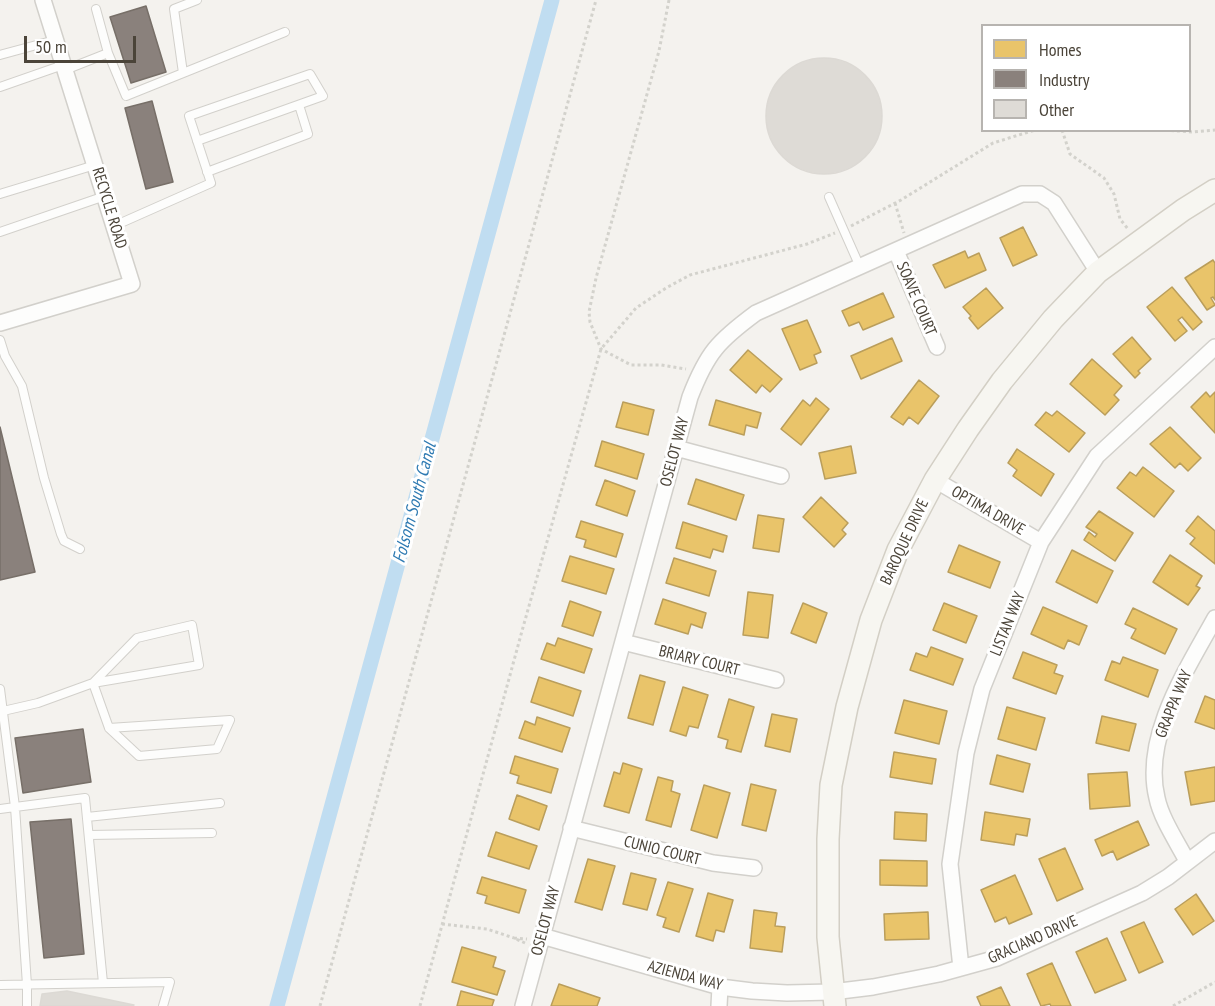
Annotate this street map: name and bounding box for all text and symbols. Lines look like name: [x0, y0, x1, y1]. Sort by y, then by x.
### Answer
scale bar: [27, 24, 140, 62]
legend: [981, 24, 1191, 132]
text: 50 m: [35, 35, 67, 58]
text: Homes: [1039, 38, 1082, 61]
text: Industry: [1039, 68, 1089, 91]
text: Other: [1039, 98, 1074, 121]
street label: RECYCLE ROAD: [88, 165, 130, 251]
street label: SOAVE COURT: [892, 259, 940, 339]
street label: OSELOT WAY: [657, 415, 693, 489]
water label: Folsom South Canal: [389, 441, 441, 565]
street label: OPTIMA DRIVE: [948, 482, 1028, 540]
street label: BAROQUE DRIVE: [877, 496, 933, 588]
street label: LISTAN WAY: [986, 589, 1030, 659]
street label: BRIARY COURT: [657, 642, 741, 680]
street label: GRAPPA WAY: [1152, 667, 1196, 741]
street label: CUNIO COURT: [622, 832, 702, 870]
street label: OSELOT WAY: [528, 884, 564, 958]
street label: GRACIANO DRIVE: [985, 912, 1081, 968]
street label: AZIENDA WAY: [645, 957, 725, 995]

